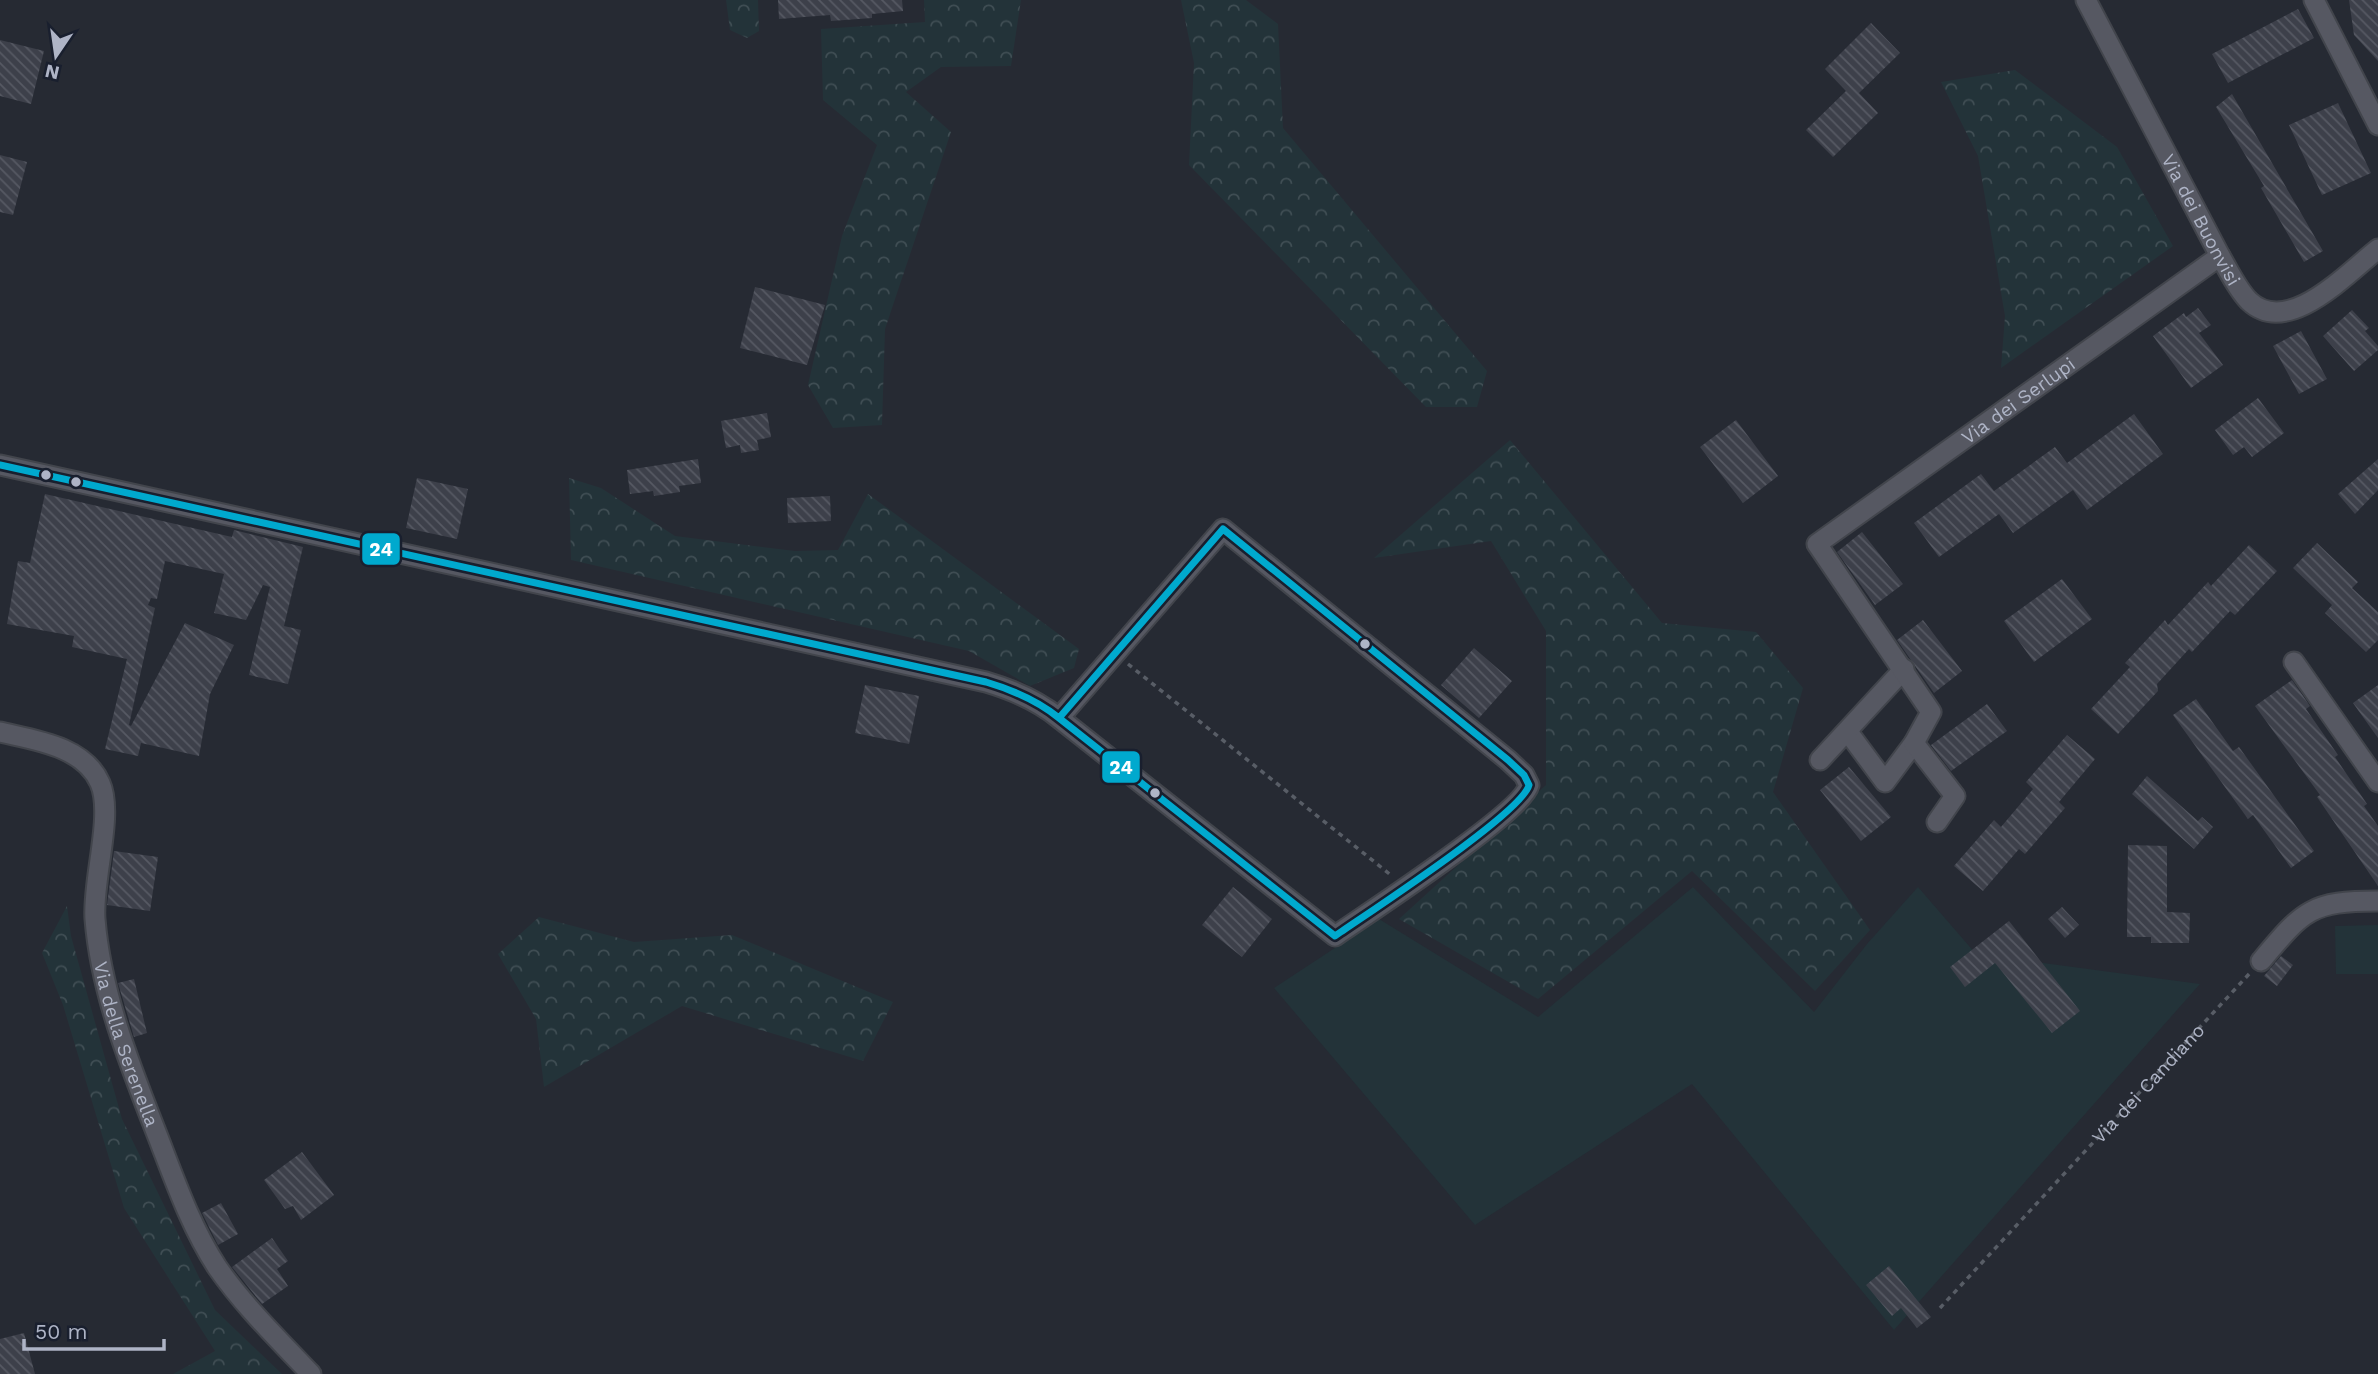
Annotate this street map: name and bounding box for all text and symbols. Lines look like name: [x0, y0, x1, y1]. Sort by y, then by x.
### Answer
north arrow: [21, 21, 91, 91]
text: N: [43, 59, 62, 85]
street label: Via dei Buonvisi: [2157, 150, 2246, 290]
street label: Via dei Serlupi: [1957, 352, 2079, 449]
unlabelled marker: [39, 468, 53, 482]
unlabelled marker: [69, 475, 83, 489]
line badge: 24: [361, 532, 401, 566]
text: 24: [369, 538, 393, 561]
unlabelled marker: [1358, 637, 1372, 651]
line badge: 24: [1101, 750, 1141, 784]
text: 24: [1109, 756, 1133, 779]
unlabelled marker: [1148, 786, 1162, 800]
street label: Via della Serenella: [90, 959, 164, 1130]
street label: Via dei Candiano: [2087, 1019, 2209, 1148]
scale bar: [24, 1308, 164, 1352]
text: 50 m: [35, 1319, 87, 1344]

